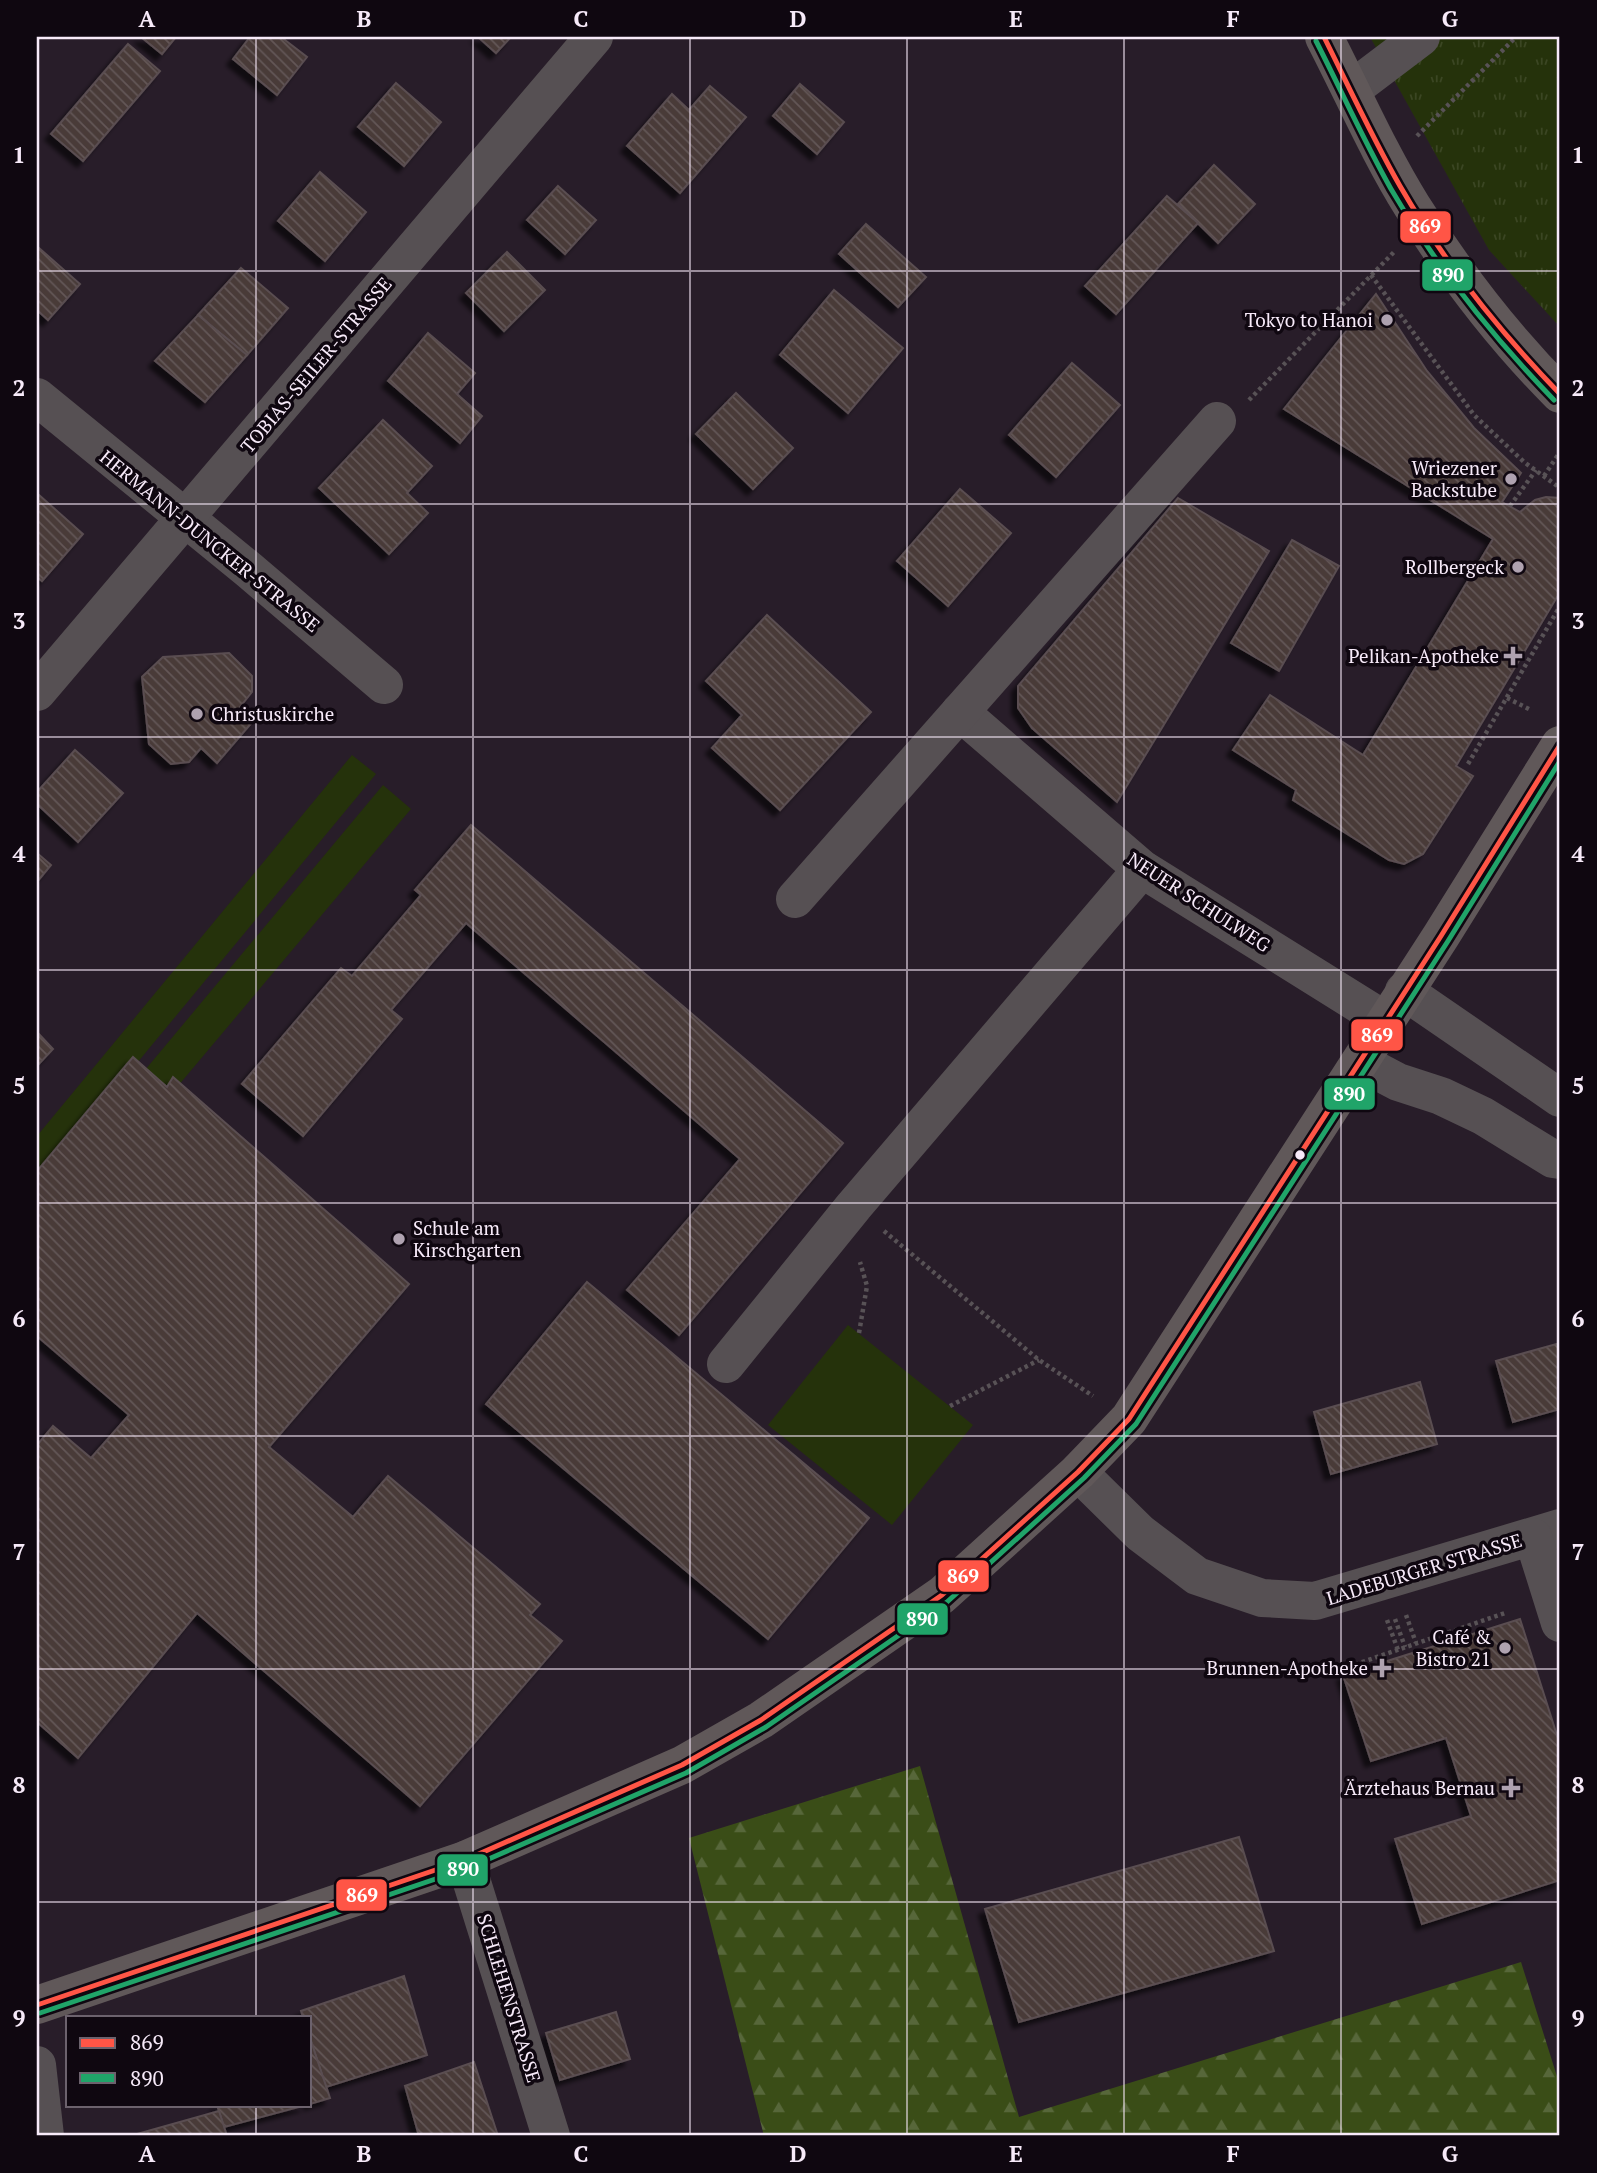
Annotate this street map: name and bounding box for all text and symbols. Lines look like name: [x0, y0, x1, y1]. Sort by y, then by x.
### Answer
text: A: [139, 3, 156, 34]
text: B: [357, 3, 372, 34]
text: C: [574, 3, 589, 34]
text: D: [790, 3, 807, 34]
text: E: [1009, 3, 1023, 34]
text: F: [1226, 3, 1240, 34]
text: G: [1442, 3, 1459, 34]
text: 1: [13, 139, 26, 170]
text: 1: [1572, 139, 1585, 170]
line badge: 869: [1399, 210, 1452, 244]
text: 869: [1409, 213, 1441, 238]
line badge: 890: [1421, 258, 1474, 292]
text: 890: [1432, 262, 1464, 287]
street label: TOBIAS-SEILER-STRASSE: [235, 271, 397, 458]
place label: Tokyo to Hanoi: [1245, 307, 1373, 332]
marker: Tokyo to Hanoi: [1379, 312, 1395, 328]
text: 2: [13, 372, 26, 403]
text: 2: [1572, 372, 1585, 403]
street label: HERMANN-DUNCKER-STRASSE: [95, 444, 325, 637]
place label: Wriezener Backstube: [1411, 455, 1498, 502]
marker: Wriezener Backstube: [1503, 471, 1519, 487]
place label: Rollbergeck: [1405, 554, 1504, 579]
marker: Rollbergeck: [1510, 559, 1526, 575]
text: 3: [13, 605, 26, 636]
text: 3: [1572, 605, 1585, 636]
place label: Pelikan-Apotheke: [1348, 643, 1499, 668]
marker: Pelikan-Apotheke: [1505, 648, 1521, 664]
place label: Christuskirche: [211, 701, 334, 726]
marker: Christuskirche: [189, 706, 205, 722]
text: 4: [13, 838, 26, 869]
text: 4: [1572, 838, 1585, 869]
street label: NEUER SCHULWEG: [1123, 846, 1276, 957]
line badge: 869: [1350, 1018, 1404, 1052]
text: 869: [1361, 1022, 1393, 1047]
text: 5: [13, 1070, 26, 1101]
text: 5: [1572, 1070, 1585, 1101]
line badge: 890: [1323, 1077, 1376, 1111]
text: 890: [1333, 1081, 1365, 1106]
unlabelled marker: [1293, 1148, 1307, 1162]
place label: Schule am Kirschgarten: [413, 1215, 521, 1262]
marker: Schule am Kirschgarten: [391, 1231, 407, 1247]
text: 6: [13, 1303, 26, 1334]
text: 6: [1572, 1303, 1585, 1334]
street label: LADEBURGER STRASSE: [1323, 1527, 1525, 1610]
text: 7: [13, 1536, 26, 1567]
text: 7: [1572, 1536, 1585, 1567]
line badge: 869: [937, 1559, 990, 1593]
text: 869: [947, 1563, 979, 1588]
line badge: 890: [896, 1602, 949, 1636]
text: 890: [906, 1606, 938, 1631]
place label: Café & Bistro 21: [1416, 1624, 1491, 1671]
marker: Café & Bistro 21: [1497, 1640, 1513, 1656]
place label: Brunnen-Apotheke: [1206, 1655, 1368, 1680]
marker: Brunnen-Apotheke: [1374, 1660, 1390, 1676]
text: 8: [13, 1769, 26, 1800]
text: 8: [1572, 1769, 1585, 1800]
place label: Ärztehaus Bernau: [1344, 1775, 1495, 1800]
marker: Ärztehaus Bernau: [1501, 1778, 1521, 1798]
line badge: 890: [436, 1853, 489, 1887]
text: 890: [447, 1856, 479, 1881]
line badge: 869: [335, 1878, 388, 1912]
text: 869: [346, 1882, 378, 1907]
street label: SCHLEHENSTRASSE: [472, 1911, 547, 2085]
text: 9: [13, 2002, 26, 2033]
text: 9: [1572, 2002, 1585, 2033]
legend: [66, 2016, 312, 2106]
text: 869: [130, 2028, 164, 2056]
text: 890: [130, 2064, 164, 2092]
text: A: [139, 2138, 156, 2169]
text: B: [357, 2138, 372, 2169]
text: C: [574, 2138, 589, 2169]
text: D: [790, 2138, 807, 2169]
text: E: [1009, 2138, 1023, 2169]
text: F: [1226, 2138, 1240, 2169]
text: G: [1442, 2138, 1459, 2169]

